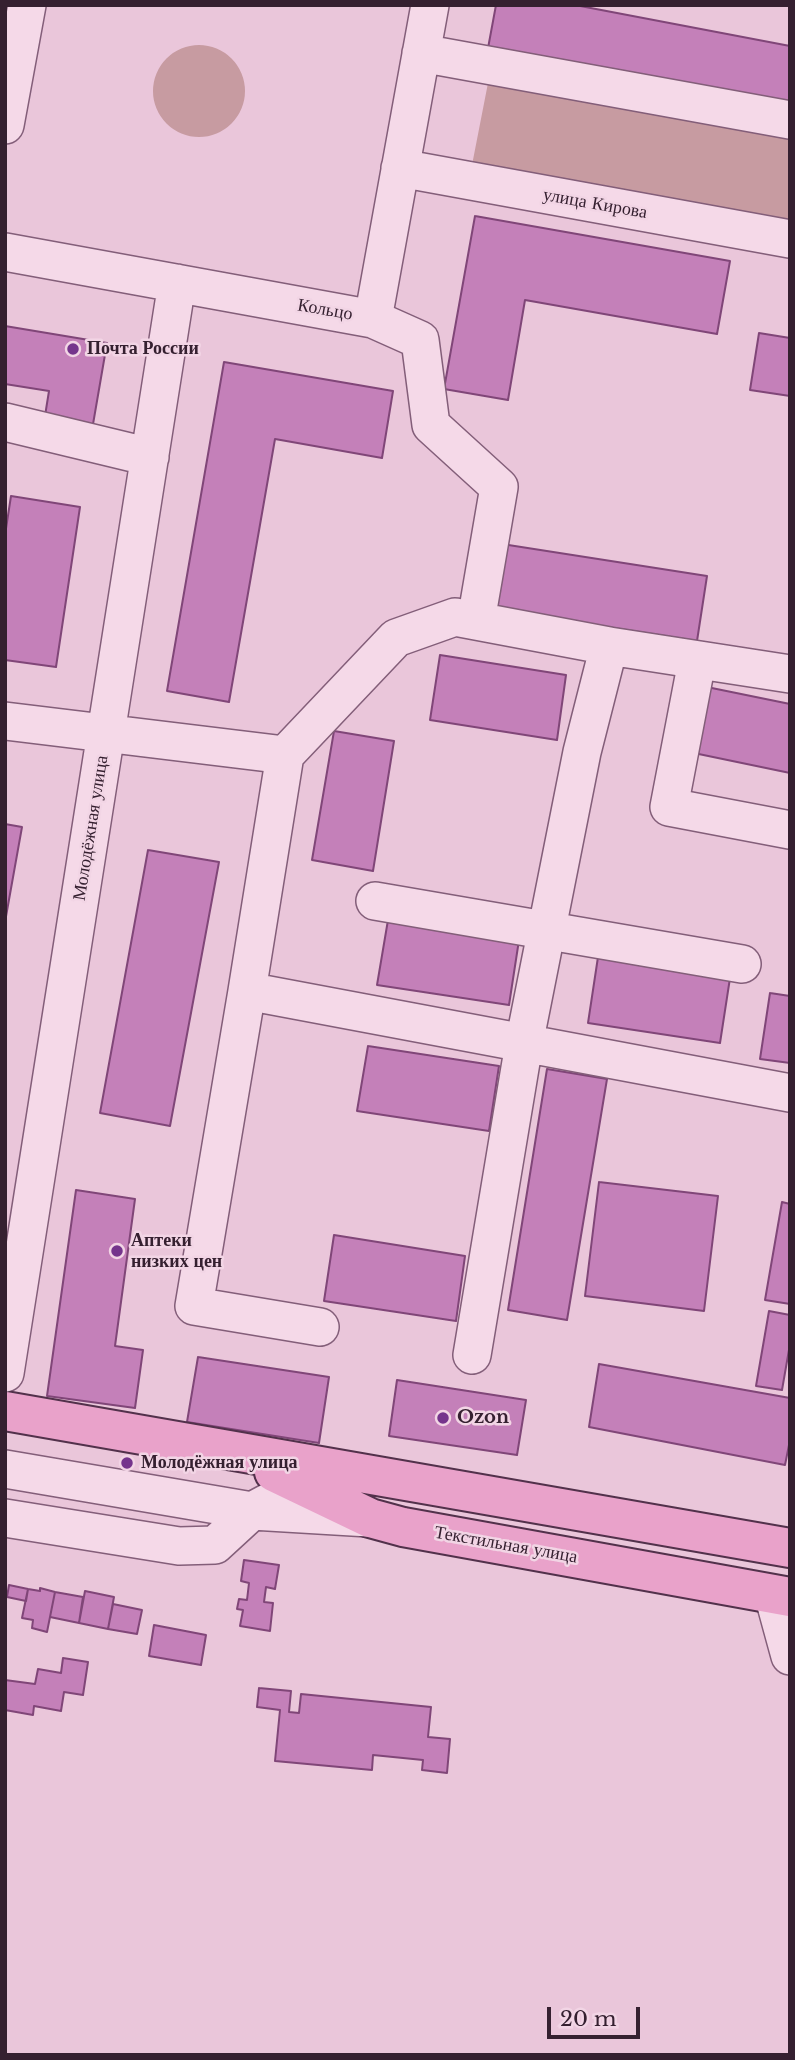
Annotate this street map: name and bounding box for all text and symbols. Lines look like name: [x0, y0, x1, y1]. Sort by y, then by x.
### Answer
street label: улица Кирова: [541, 184, 649, 224]
street label: Кольцо: [296, 295, 354, 325]
place label: Почта России: [87, 338, 199, 360]
marker: Почта России: [65, 341, 81, 357]
street label: Молодёжная улица: [69, 754, 113, 902]
place label: Аптеки низких цен: [131, 1230, 222, 1272]
marker: Аптеки низких цен: [109, 1243, 125, 1259]
place label: Ozon: [457, 1407, 509, 1429]
marker: Ozon: [435, 1410, 451, 1426]
place label: Молодёжная улица: [141, 1452, 298, 1474]
marker: Молодёжная улица: [119, 1455, 135, 1471]
street label: Текстильная улица: [433, 1522, 579, 1568]
scale bar: [550, 1994, 643, 2038]
text: 20 m: [560, 2006, 617, 2032]

